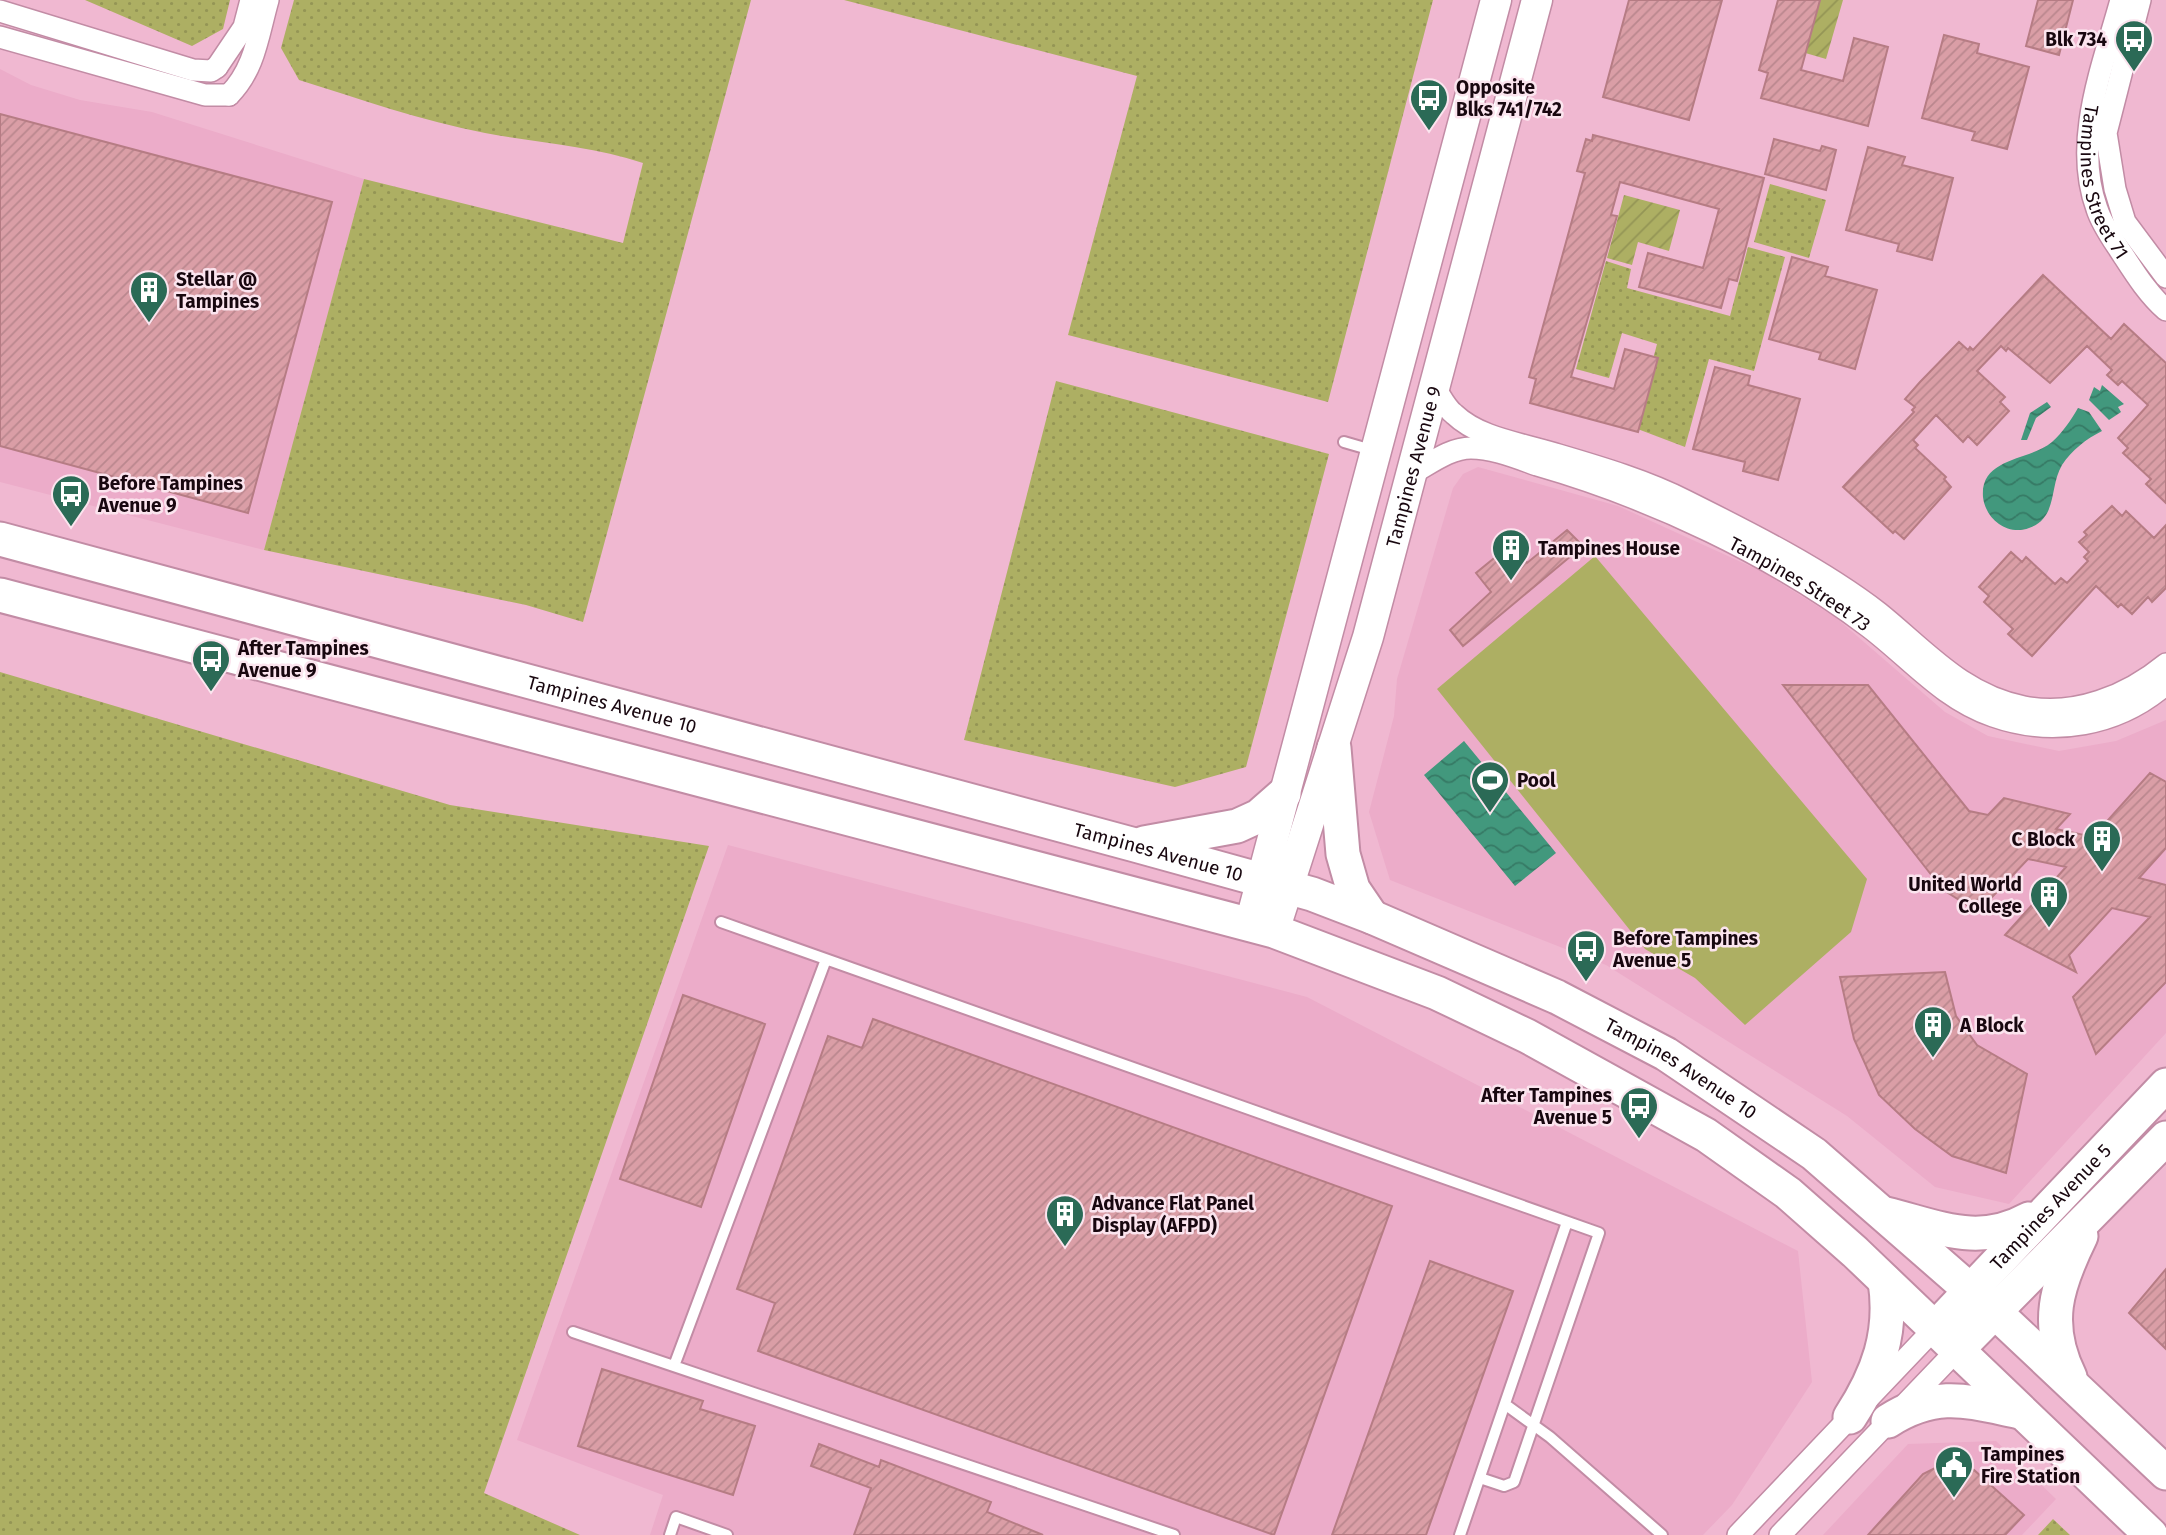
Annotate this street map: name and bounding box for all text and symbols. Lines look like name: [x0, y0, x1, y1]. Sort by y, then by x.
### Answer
bus stop icon: Blk 734: [2113, 18, 2155, 73]
place label: Blk 734: [2045, 28, 2107, 51]
place label: Opposite Blks 741/742: [1456, 76, 1562, 121]
bus stop icon: Opposite Blks 741/742: [1408, 77, 1450, 132]
street label: Tampines Street 71: [2076, 103, 2133, 263]
place label: Stellar @ Tampines: [176, 268, 259, 313]
building icon: Stellar @ Tampines: [128, 269, 170, 324]
street label: Tampines Avenue 9: [1381, 384, 1446, 550]
place label: Before Tampines Avenue 9: [97, 472, 243, 517]
bus stop icon: Before Tampines Avenue 9: [50, 473, 92, 528]
building icon: Tampines House: [1490, 527, 1532, 582]
street label: Tampines Street 73: [1725, 532, 1875, 636]
place label: Tampines House: [1538, 537, 1680, 560]
place label: After Tampines Avenue 9: [237, 637, 369, 682]
bus stop icon: After Tampines Avenue 9: [190, 638, 232, 693]
street label: Tampines Avenue 10: [525, 671, 699, 738]
sports icon: Pool: [1469, 759, 1511, 814]
place label: Pool: [1517, 769, 1556, 792]
street label: Tampines Avenue 10: [1071, 818, 1246, 886]
building icon: C Block: [2081, 818, 2123, 873]
place label: C Block: [2012, 828, 2076, 851]
place label: United World College: [1908, 873, 2022, 918]
building icon: United World College: [2028, 874, 2070, 929]
place label: Before Tampines Avenue 5: [1612, 927, 1758, 972]
bus stop icon: Before Tampines Avenue 5: [1565, 928, 1607, 983]
building icon: A Block: [1912, 1004, 1954, 1059]
street label: Tampines Avenue 10: [1601, 1013, 1761, 1124]
place label: A Block: [1959, 1014, 2024, 1037]
place label: After Tampines Avenue 5: [1480, 1084, 1612, 1129]
bus stop icon: After Tampines Avenue 5: [1618, 1085, 1660, 1140]
street label: Tampines Avenue 5: [1985, 1139, 2116, 1275]
place label: Advance Flat Panel Display (AFPD): [1091, 1192, 1254, 1237]
building icon: Advance Flat Panel Display (AFPD): [1044, 1193, 1086, 1248]
place label: Tampines Fire Station: [1981, 1443, 2080, 1488]
public building icon: Tampines Fire Station: [1933, 1444, 1975, 1499]

